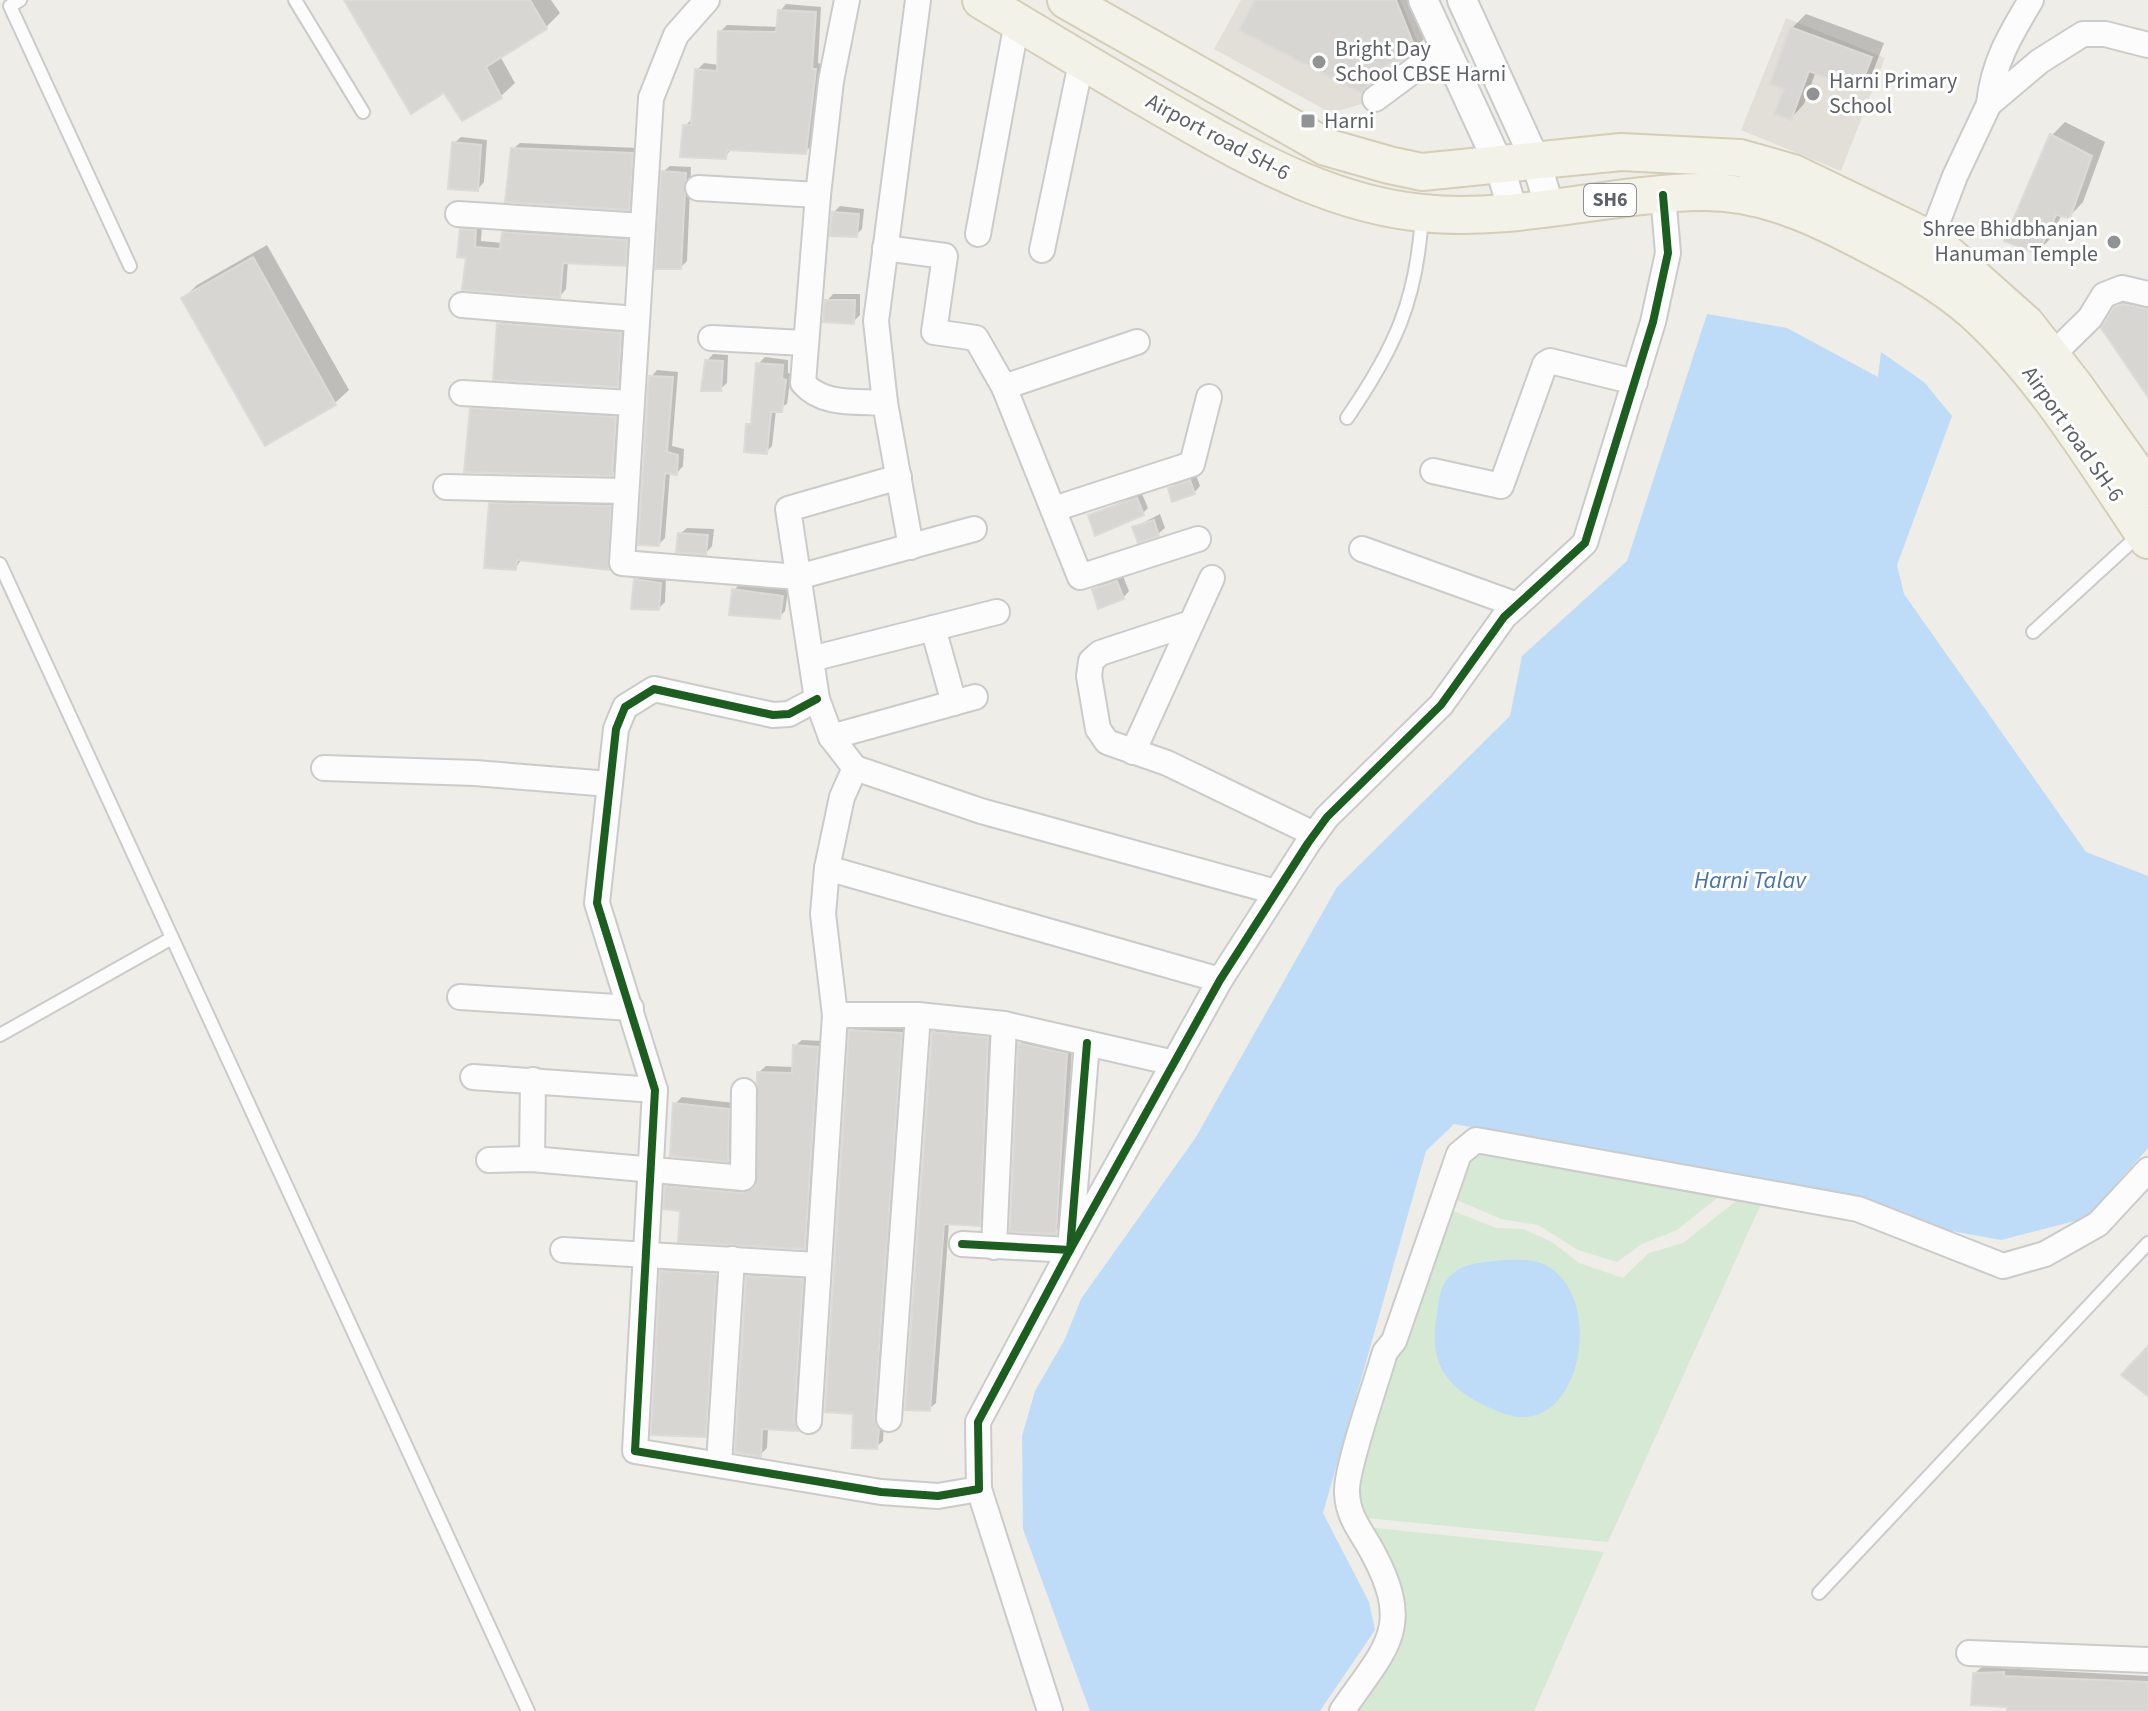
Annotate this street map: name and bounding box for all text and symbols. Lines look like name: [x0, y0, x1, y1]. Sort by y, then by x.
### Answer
place label: Bright Day School CBSE Harni: [1335, 33, 1506, 90]
marker: Bright Day School CBSE Harni: [1310, 53, 1328, 71]
place label: Harni Primary School: [1829, 65, 1958, 122]
marker: Harni Primary School: [1804, 85, 1822, 103]
street label: Airport road SH-6: [1140, 86, 1296, 189]
place label: Harni: [1324, 105, 1375, 137]
marker: Harni: [1299, 112, 1317, 130]
road number: SH6: [1584, 184, 1636, 216]
place label: Shree Bhidbhanjan Hanuman Temple: [1922, 213, 2098, 270]
marker: Shree Bhidbhanjan Hanuman Temple: [2105, 233, 2123, 251]
street label: Airport road SH-6: [2014, 360, 2132, 508]
water label: Harni Talav: [1694, 863, 1807, 898]

